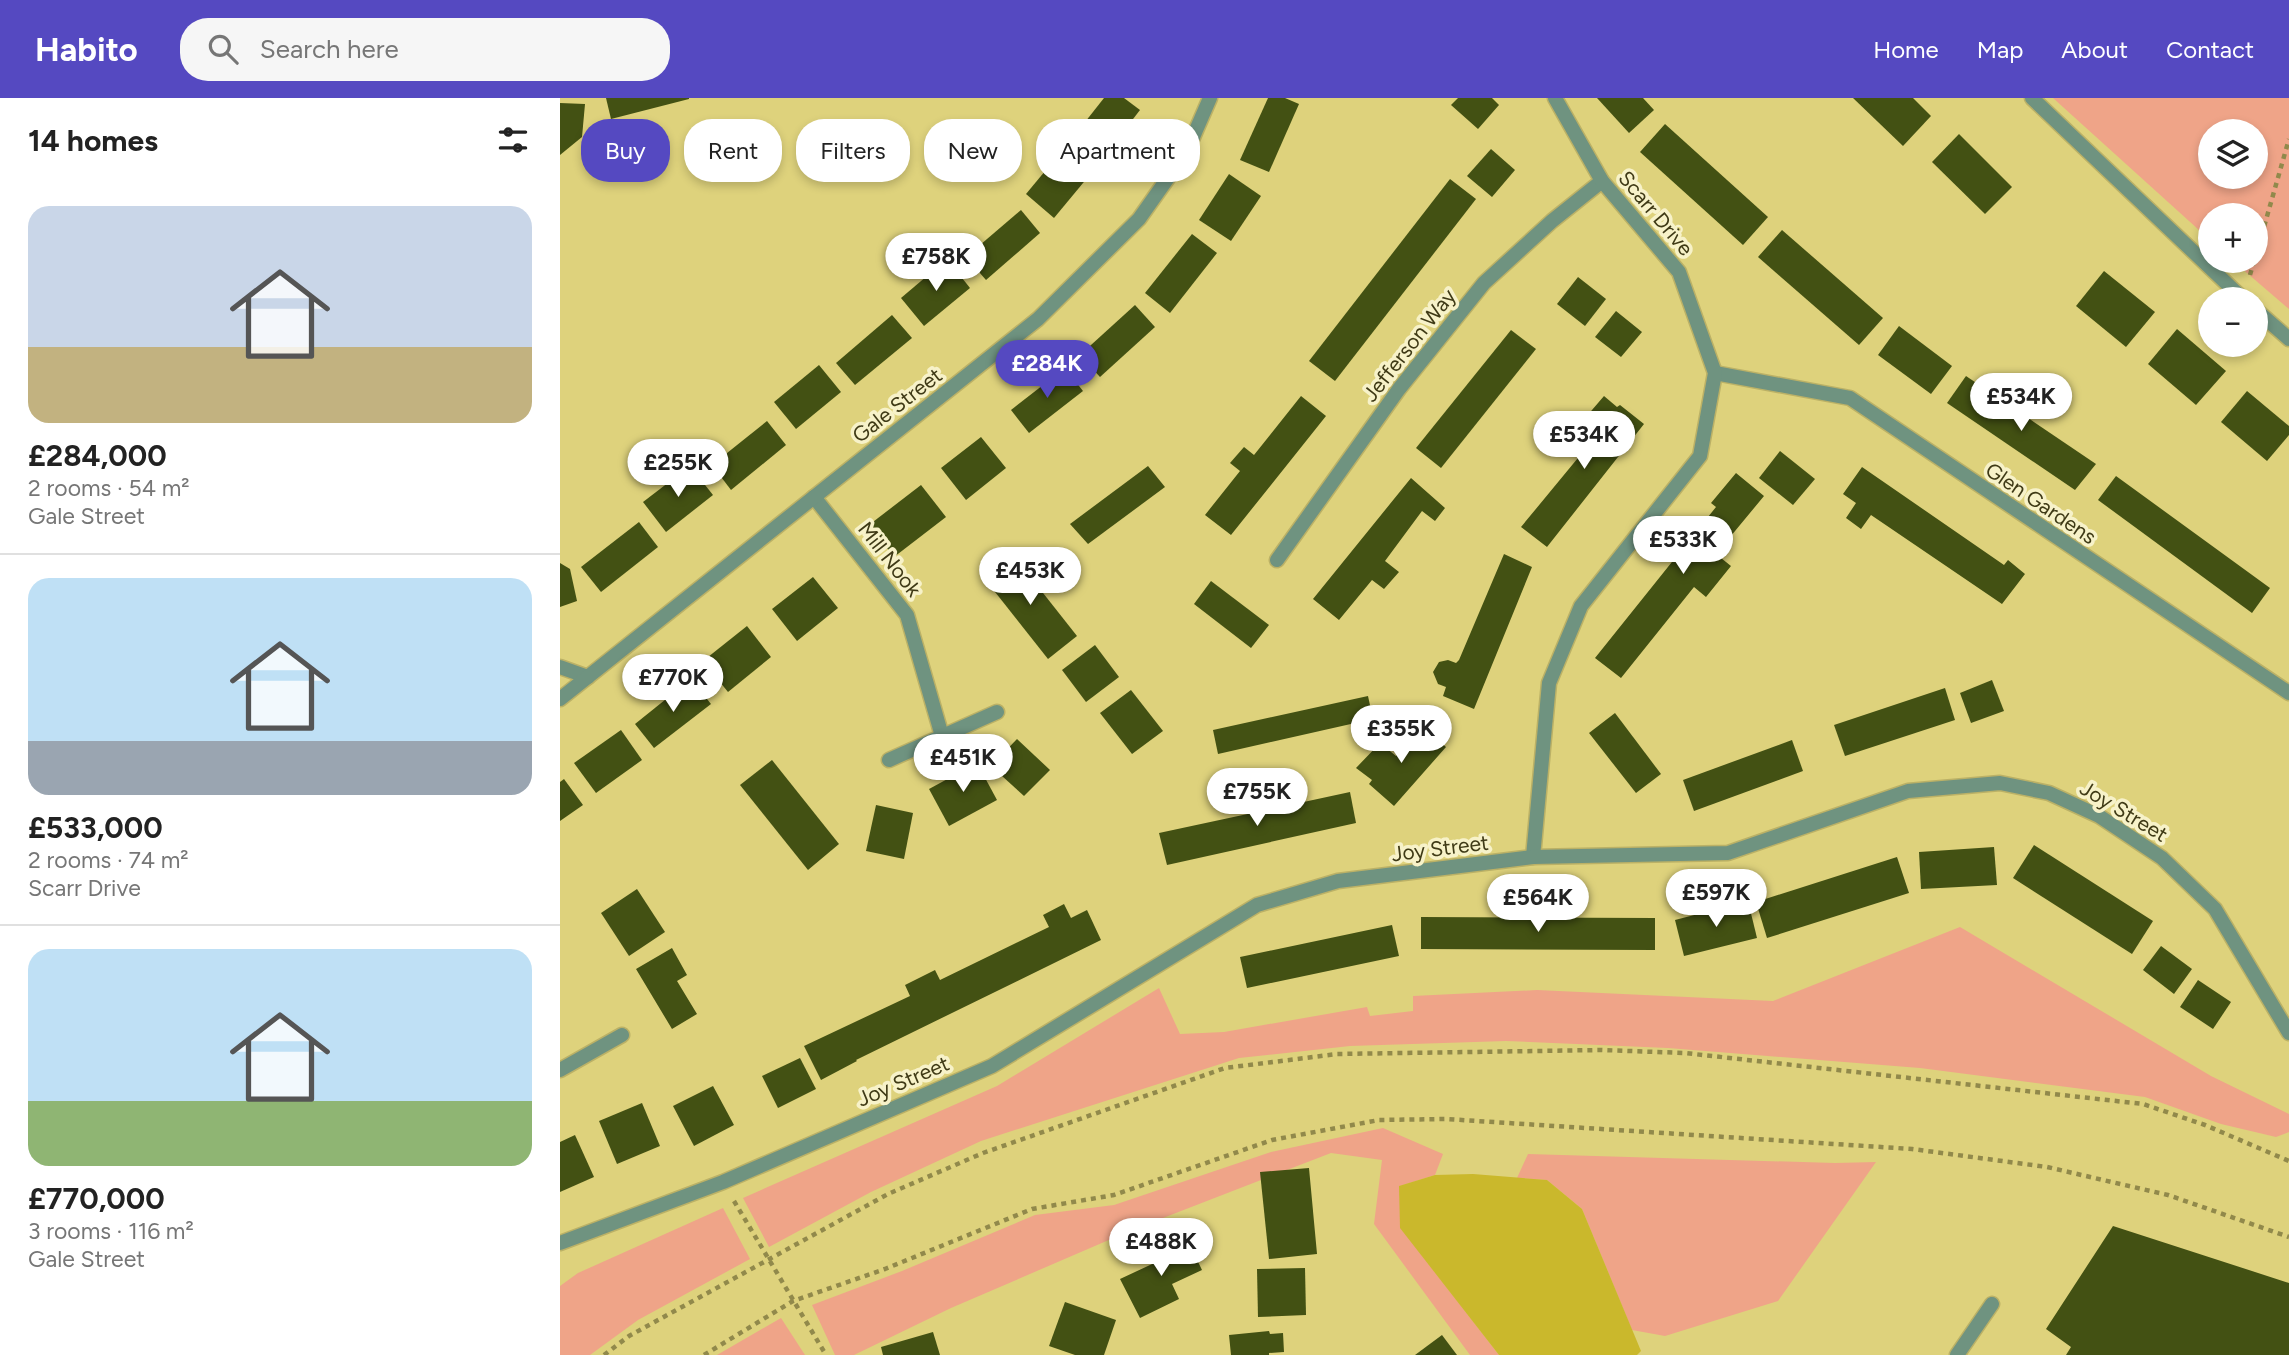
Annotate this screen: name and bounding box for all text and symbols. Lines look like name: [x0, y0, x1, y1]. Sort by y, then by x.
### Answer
search box: [180, 18, 670, 81]
text: Habito: [35, 30, 138, 69]
icon: search: [204, 30, 242, 68]
text: Search here: [260, 33, 399, 65]
text: Home: [1873, 35, 1939, 64]
text: Map: [1977, 35, 2023, 64]
text: About: [2061, 35, 2128, 64]
text: Contact: [2166, 35, 2254, 64]
chip: Buy: [581, 119, 670, 182]
chip: Rent: [684, 119, 782, 182]
chip: Filters: [796, 119, 910, 182]
chip: New: [924, 119, 1022, 182]
chip: Apartment: [1036, 119, 1200, 182]
map controls: [2198, 119, 2268, 357]
button: layers: [2198, 119, 2268, 189]
icon: filters: [494, 121, 532, 159]
text: 14 homes: [28, 122, 158, 159]
street label: Scarr Drive: [1613, 166, 1699, 260]
button: +: [2198, 203, 2268, 273]
pin: £758K: [887, 234, 985, 293]
text: £758K: [901, 242, 971, 270]
icon: home: [217, 251, 343, 377]
street label: Jefferson Way: [1357, 284, 1461, 406]
button: −: [2198, 287, 2268, 357]
pin: £284K: [998, 341, 1096, 400]
text: £284K: [1012, 349, 1082, 377]
street label: Gale Street: [847, 362, 947, 448]
pin: £534K: [1972, 374, 2070, 433]
text: £534K: [1986, 382, 2056, 410]
pin: £534K: [1535, 412, 1633, 471]
text: £534K: [1549, 420, 1619, 448]
text: £284,000: [28, 437, 167, 474]
pin: £255K: [629, 440, 727, 499]
text: £255K: [643, 448, 713, 476]
street label: Glen Gardens: [1981, 457, 2101, 549]
text: 2 rooms · 54 m²: [28, 474, 190, 502]
text: Gale Street: [28, 502, 145, 530]
street label: Mill Nook: [853, 517, 927, 602]
pin: £533K: [1634, 517, 1732, 576]
text: £533K: [1649, 525, 1717, 553]
pin: £453K: [981, 547, 1079, 607]
text: £453K: [995, 556, 1065, 584]
icon: home: [217, 623, 343, 749]
pin: £770K: [624, 654, 722, 714]
text: £770K: [638, 663, 708, 691]
pin: £355K: [1352, 706, 1450, 765]
text: £355K: [1367, 714, 1435, 742]
pin: £451K: [914, 734, 1012, 794]
text: £451K: [930, 743, 996, 771]
pin: £755K: [1208, 768, 1306, 828]
street label: Joy Street: [2076, 775, 2172, 847]
text: £755K: [1223, 777, 1291, 805]
text: £533,000: [28, 809, 163, 846]
street label: Joy Street: [1390, 830, 1490, 866]
text: 2 rooms · 74 m²: [28, 846, 189, 874]
pin: £597K: [1667, 870, 1765, 929]
text: Scarr Drive: [28, 874, 141, 902]
pin: £564K: [1489, 874, 1587, 934]
text: £597K: [1682, 878, 1750, 906]
text: £564K: [1503, 883, 1573, 911]
icon: home: [217, 994, 343, 1120]
street label: Joy Street: [853, 1050, 953, 1112]
text: £770,000: [28, 1180, 165, 1217]
text: 3 rooms · 116 m²: [28, 1217, 194, 1245]
pin: £488K: [1112, 1218, 1210, 1278]
text: £488K: [1125, 1227, 1197, 1255]
text: Gale Street: [28, 1245, 145, 1273]

